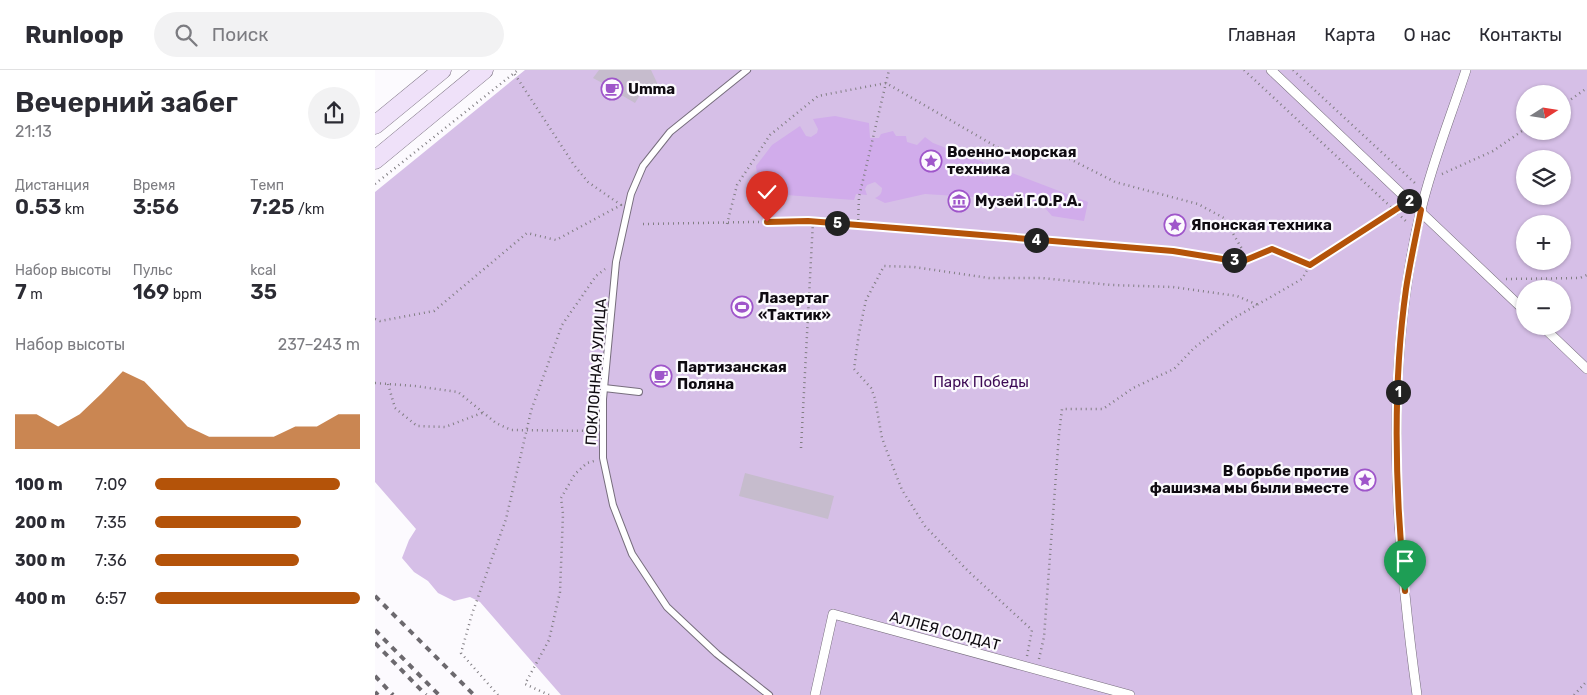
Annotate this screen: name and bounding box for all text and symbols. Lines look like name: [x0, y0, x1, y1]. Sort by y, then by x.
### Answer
search box: [154, 12, 504, 57]
text: Runloop: [25, 21, 124, 49]
icon: search: [172, 21, 200, 49]
text: Поиск: [212, 23, 268, 46]
text: Главная: [1228, 24, 1296, 46]
text: Карта: [1324, 24, 1376, 46]
text: О нас: [1404, 24, 1451, 46]
text: Контакты: [1479, 24, 1562, 46]
cafe icon: Umma: [600, 77, 624, 101]
place label: Umma: [628, 80, 675, 98]
north arrow: [1516, 85, 1571, 140]
map controls: [1516, 85, 1571, 335]
text: Вечерний забег: [15, 86, 238, 119]
button: share: [308, 87, 360, 139]
text: 21:13: [15, 122, 52, 141]
place label: Военно-морская техника: [947, 143, 1076, 178]
place icon: Военно-морская техника: [919, 149, 943, 173]
button: layers: [1516, 150, 1571, 205]
pin: [746, 171, 788, 222]
text: Дистанция: [15, 177, 89, 194]
text: Время: [133, 177, 175, 194]
text: Темп: [250, 177, 284, 194]
icon: check: [753, 178, 781, 206]
pin: 2: [1397, 188, 1421, 214]
museum icon: Музей Г.О.Р.А.: [947, 189, 971, 213]
place label: Музей Г.О.Р.А.: [975, 192, 1082, 210]
text: 2: [1405, 193, 1414, 210]
text: 0.53: [15, 194, 61, 219]
text: 3:56: [133, 194, 179, 219]
text: 7:25: [250, 194, 295, 219]
text: km: [61, 201, 85, 218]
text: /km: [295, 201, 324, 218]
pin: 5: [825, 210, 849, 236]
place icon: Японская техника: [1163, 213, 1187, 237]
text: 5: [833, 215, 842, 232]
button: +: [1516, 215, 1571, 270]
place label: Японская техника: [1191, 216, 1332, 234]
pin: 4: [1023, 228, 1049, 252]
text: 4: [1032, 232, 1041, 249]
pin: 3: [1221, 248, 1247, 272]
text: 3: [1230, 252, 1239, 269]
text: Набор высоты: [15, 262, 111, 279]
text: Пульс: [133, 262, 173, 279]
text: kcal: [250, 262, 276, 279]
text: 7: [15, 279, 27, 304]
text: 169: [133, 279, 169, 304]
text: 35: [250, 279, 277, 304]
button: −: [1516, 280, 1571, 335]
text: m: [27, 286, 43, 303]
text: bpm: [169, 286, 202, 303]
place label: Лазертаг «Тактик»: [758, 289, 831, 324]
sports icon: Лазертаг «Тактик»: [730, 295, 754, 319]
street label: ПОКЛОННАЯ УЛИЦА: [582, 298, 610, 446]
text: Набор высоты: [15, 335, 125, 354]
text: 237–243 m: [278, 335, 360, 354]
place label: Партизанская Поляна: [677, 358, 787, 393]
cafe icon: Партизанская Поляна: [649, 364, 673, 388]
park label: Парк Победы: [933, 373, 1029, 391]
pin: 1: [1385, 380, 1411, 404]
text: 1: [1395, 384, 1402, 401]
place label: В борьбе против фашизма мы были вместе: [1150, 462, 1349, 497]
place icon: В борьбе против фашизма мы были вместе: [1353, 468, 1377, 492]
text: 100 m: [15, 475, 63, 494]
text: 7:09: [95, 475, 127, 494]
text: 200 m: [15, 513, 65, 532]
text: 7:35: [95, 513, 126, 532]
pin: [1384, 540, 1426, 591]
icon: arrive: [1391, 547, 1419, 575]
text: 300 m: [15, 551, 65, 570]
text: 7:36: [95, 551, 127, 570]
text: 400 m: [15, 589, 66, 608]
text: 6:57: [95, 589, 126, 608]
street label: АЛЛЕЯ СОЛДАТ: [888, 608, 1003, 655]

